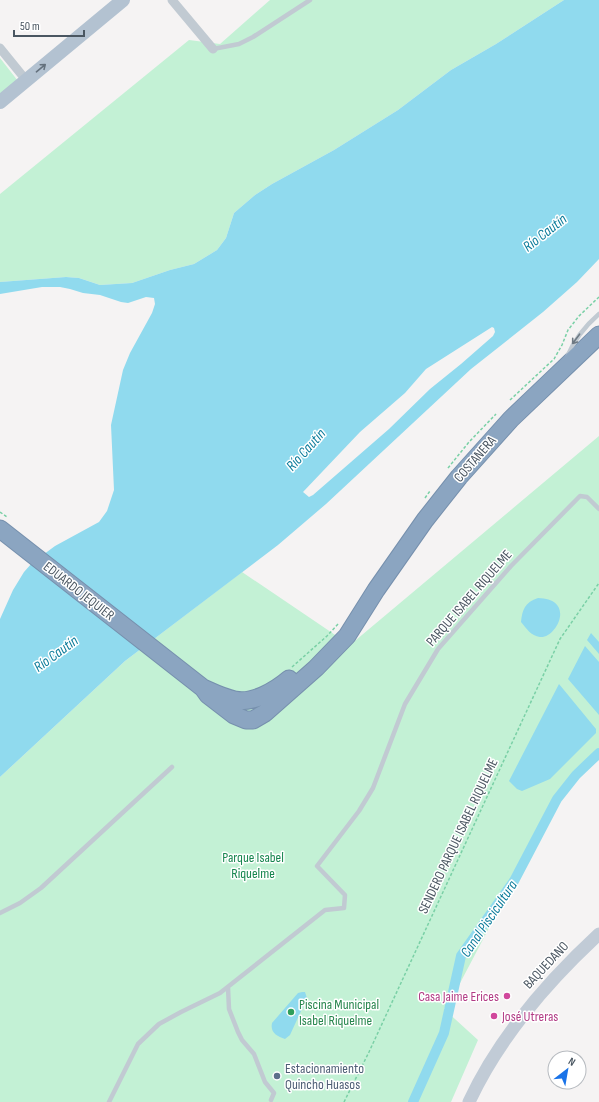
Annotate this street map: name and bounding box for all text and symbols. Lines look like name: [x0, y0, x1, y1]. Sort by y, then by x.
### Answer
scale bar: [14, 12, 84, 38]
text: 50 m: [20, 19, 40, 34]
one-way arrow: [35, 64, 46, 73]
water label: Río Cautín: [519, 210, 571, 256]
one-way arrow: [572, 334, 580, 345]
water label: Río Cautín: [282, 425, 330, 475]
street label: COSTANERA: [450, 432, 500, 486]
street label: PARQUE ISABEL RIQUELME: [423, 546, 516, 650]
street label: EDUARDO JEQUIER: [40, 558, 118, 624]
water label: Río Cautín: [30, 631, 82, 677]
street label: SENDERO PARQUE ISABEL RIQUELME: [415, 756, 502, 916]
park label: Parque Isabel Riquelme: [222, 849, 284, 882]
water label: Canal Piscicultura: [456, 877, 522, 961]
street label: BAQUEDANO: [520, 938, 572, 992]
place label: Casa Jaime Erices: [418, 988, 499, 1005]
marker: Casa Jaime Erices: [502, 991, 512, 1001]
place label: Piscina Municipal Isabel Riquelme: [299, 996, 379, 1029]
marker: Piscina Municipal Isabel Riquelme: [286, 1007, 296, 1017]
place label: José Utreras: [501, 1008, 558, 1025]
marker: José Utreras: [489, 1011, 499, 1021]
north arrow: [547, 1050, 587, 1090]
text: N: [566, 1055, 578, 1069]
place label: Estacionamiento Quincho Huasos: [285, 1060, 364, 1093]
marker: Estacionamiento Quincho Huasos: [272, 1071, 282, 1081]

